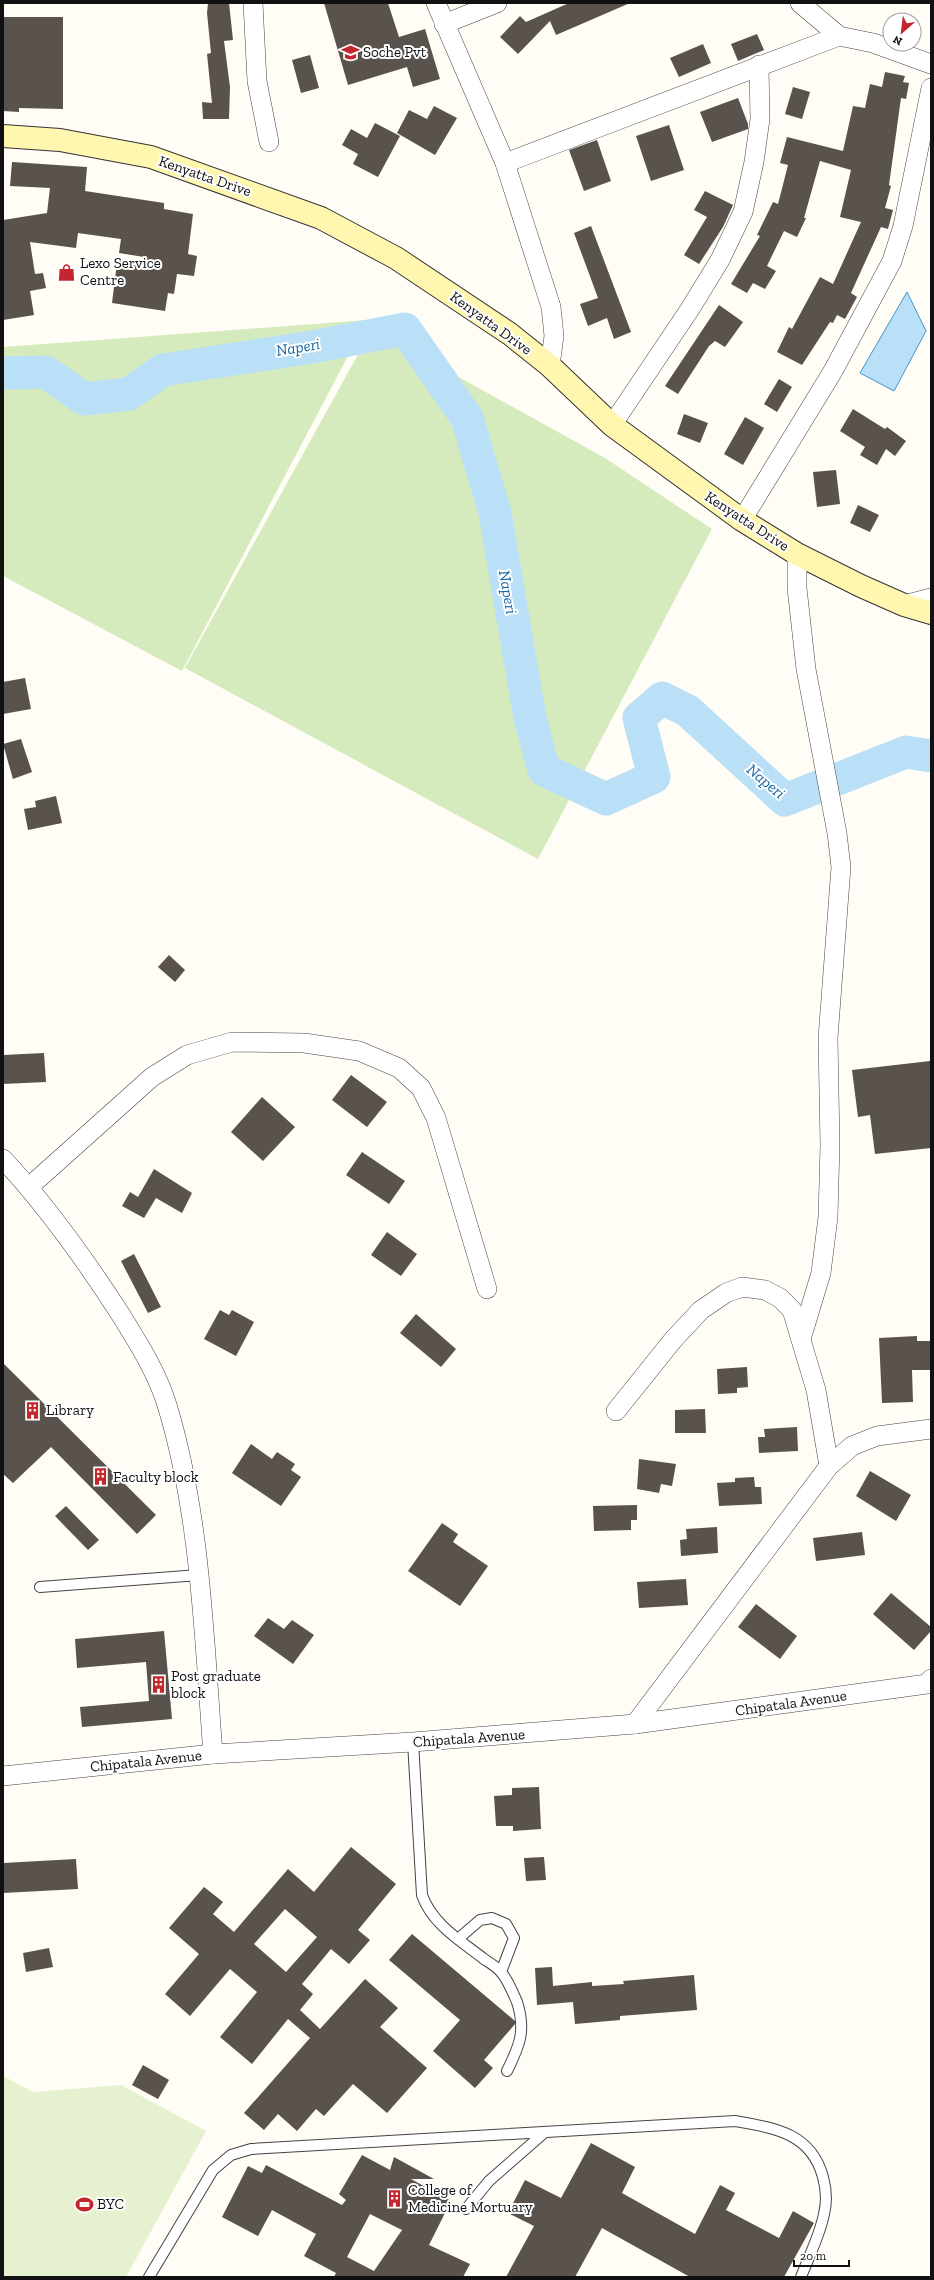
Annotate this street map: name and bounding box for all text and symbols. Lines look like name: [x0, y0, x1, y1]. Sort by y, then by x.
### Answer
north arrow: [882, 12, 922, 52]
text: N: [890, 32, 904, 48]
school or university icon: Soche Pvt: [340, 42, 360, 62]
place label: Soche Pvt: [363, 43, 427, 61]
street label: Kenyatta Drive: [156, 152, 254, 200]
place label: Lexo Service Centre: [80, 254, 161, 289]
shop icon: Lexo Service Centre: [57, 262, 77, 282]
street label: Kenyatta Drive: [447, 287, 535, 359]
water label: Naperi: [275, 334, 321, 360]
street label: Kenyatta Drive: [702, 487, 792, 555]
water label: Naperi: [495, 569, 521, 615]
water label: Naperi: [743, 760, 789, 802]
building icon: Library: [23, 1400, 43, 1420]
place label: Library: [46, 1401, 94, 1419]
building icon: Faculty block: [90, 1467, 110, 1487]
place label: Faculty block: [113, 1468, 199, 1486]
place label: Post graduate block: [170, 1667, 261, 1702]
building icon: Post graduate block: [148, 1675, 168, 1695]
street label: Chipatala Avenue: [734, 1686, 848, 1720]
street label: Chipatala Avenue: [412, 1725, 526, 1751]
street label: Chipatala Avenue: [89, 1746, 203, 1776]
place label: College of Medicine Mortuary: [408, 2181, 533, 2216]
building icon: College of Medicine Mortuary: [385, 2189, 405, 2209]
sports icon: BYC: [74, 2194, 94, 2214]
place label: BYC: [97, 2195, 124, 2213]
scale bar: [794, 2242, 849, 2268]
text: 20 m: [800, 2249, 827, 2263]

